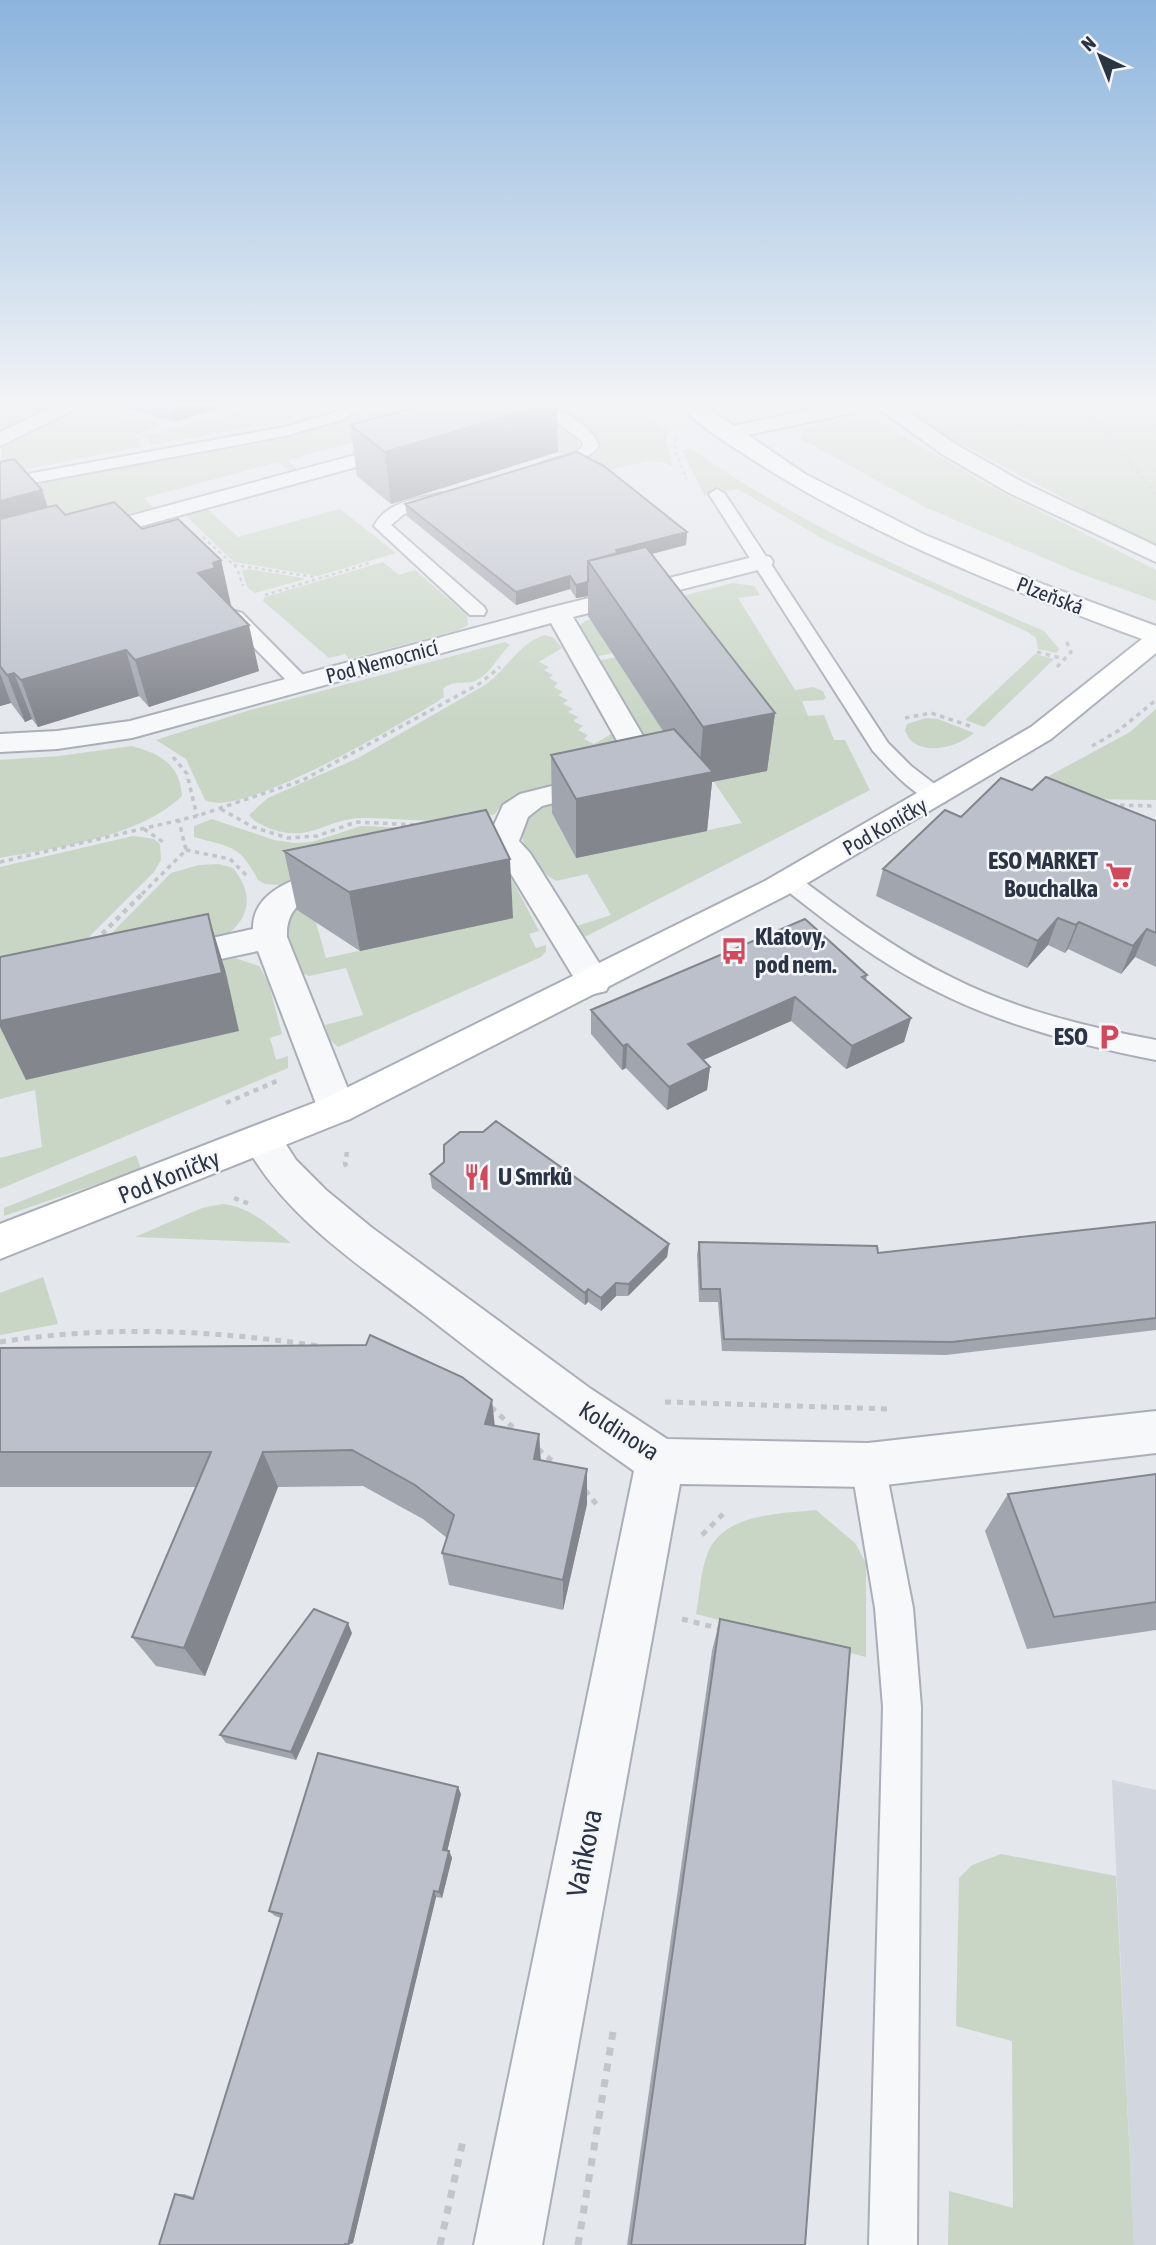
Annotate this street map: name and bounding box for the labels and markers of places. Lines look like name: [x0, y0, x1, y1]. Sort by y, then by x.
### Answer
place label: ESO MARKET Bouchalka: [988, 847, 1098, 902]
supermarket icon: ESO MARKET Bouchalka: [1104, 860, 1134, 890]
place label: Klatovy, pod nem.: [755, 923, 836, 978]
bus stop icon: Klatovy, pod nem.: [719, 936, 749, 966]
parking icon: ESO: [1094, 1022, 1124, 1052]
place label: ESO: [1054, 1023, 1088, 1050]
restaurant icon: U Smrků: [462, 1162, 492, 1192]
place label: U Smrků: [498, 1163, 572, 1190]

